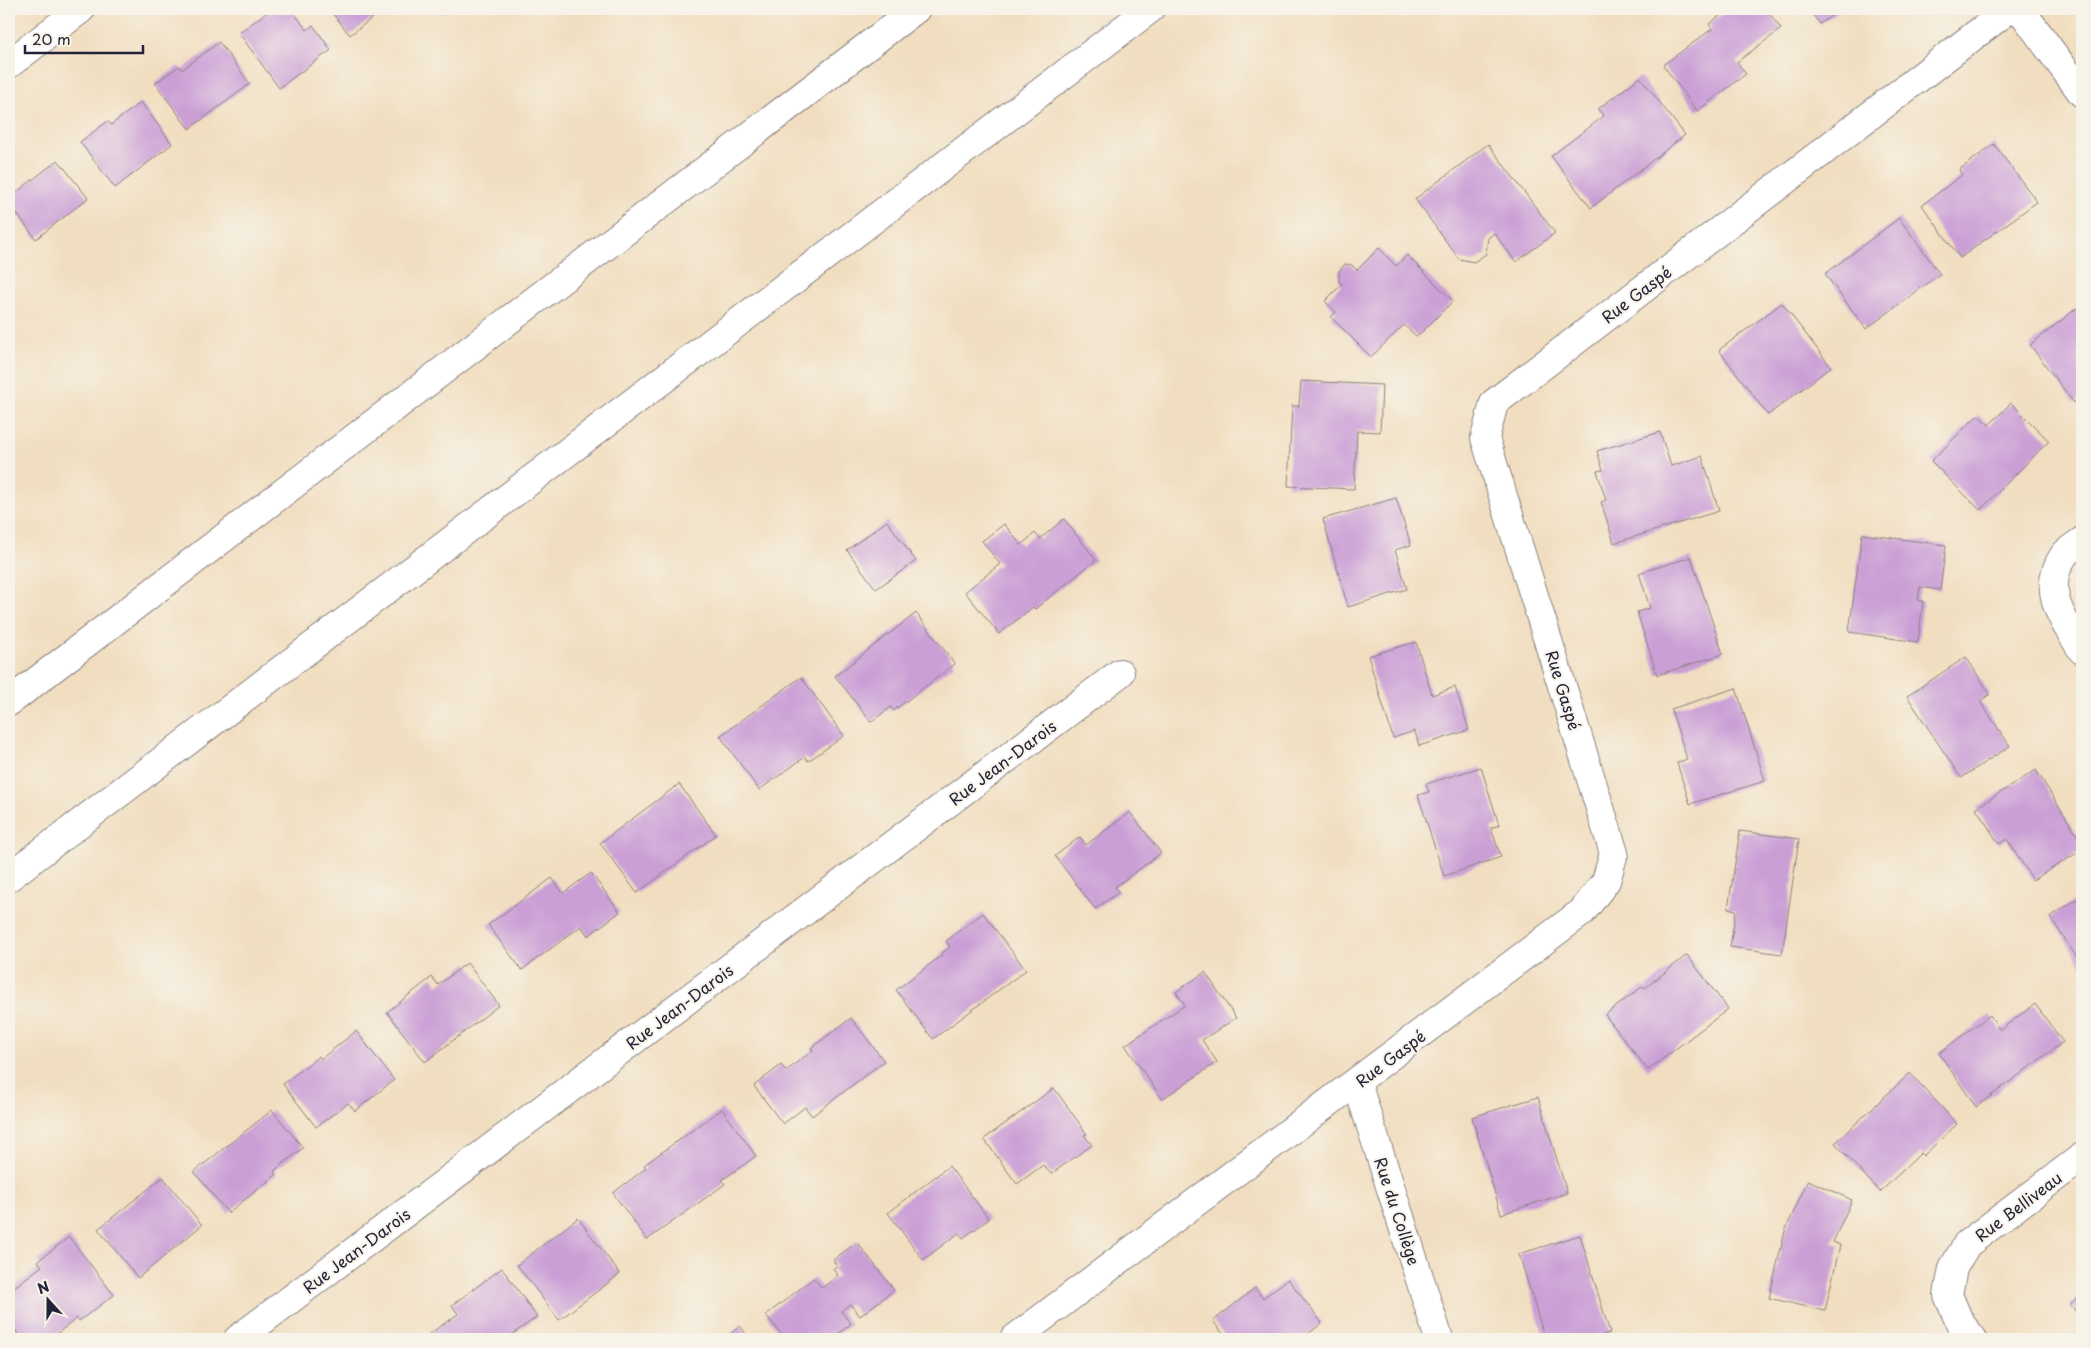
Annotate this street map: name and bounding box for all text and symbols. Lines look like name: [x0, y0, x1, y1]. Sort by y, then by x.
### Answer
scale bar: [25, 22, 142, 54]
text: 20 m: [32, 27, 71, 50]
street label: Rue Gaspé: [1596, 260, 1676, 328]
street label: Rue Gaspé: [1541, 647, 1587, 733]
street label: Rue Jean-Darois: [943, 714, 1061, 810]
street label: Rue Jean-Darois: [620, 958, 738, 1054]
street label: Rue Gaspé: [1350, 1024, 1430, 1092]
street label: Rue du Collège: [1369, 1154, 1427, 1268]
street label: Rue Belliveau: [1969, 1165, 2067, 1247]
street label: Rue Jean-Darois: [297, 1202, 415, 1298]
north arrow: [22, 1276, 72, 1326]
text: N: [34, 1276, 52, 1299]

